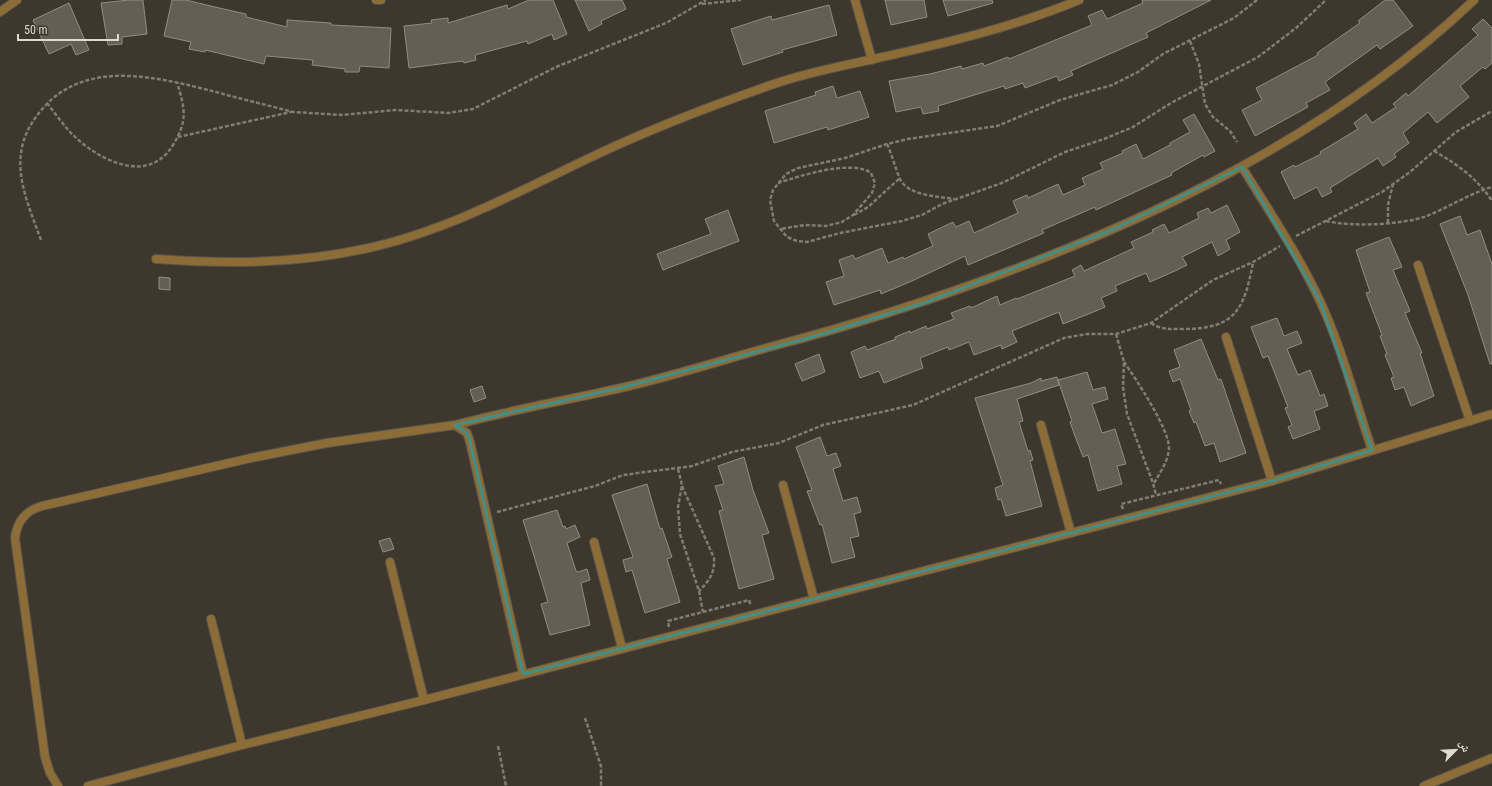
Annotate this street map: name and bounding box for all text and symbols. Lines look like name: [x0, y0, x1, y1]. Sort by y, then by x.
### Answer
scale bar: [18, 16, 118, 42]
text: 50 m: [24, 23, 48, 37]
north arrow: [1436, 730, 1476, 770]
text: ش: [1455, 738, 1473, 755]

